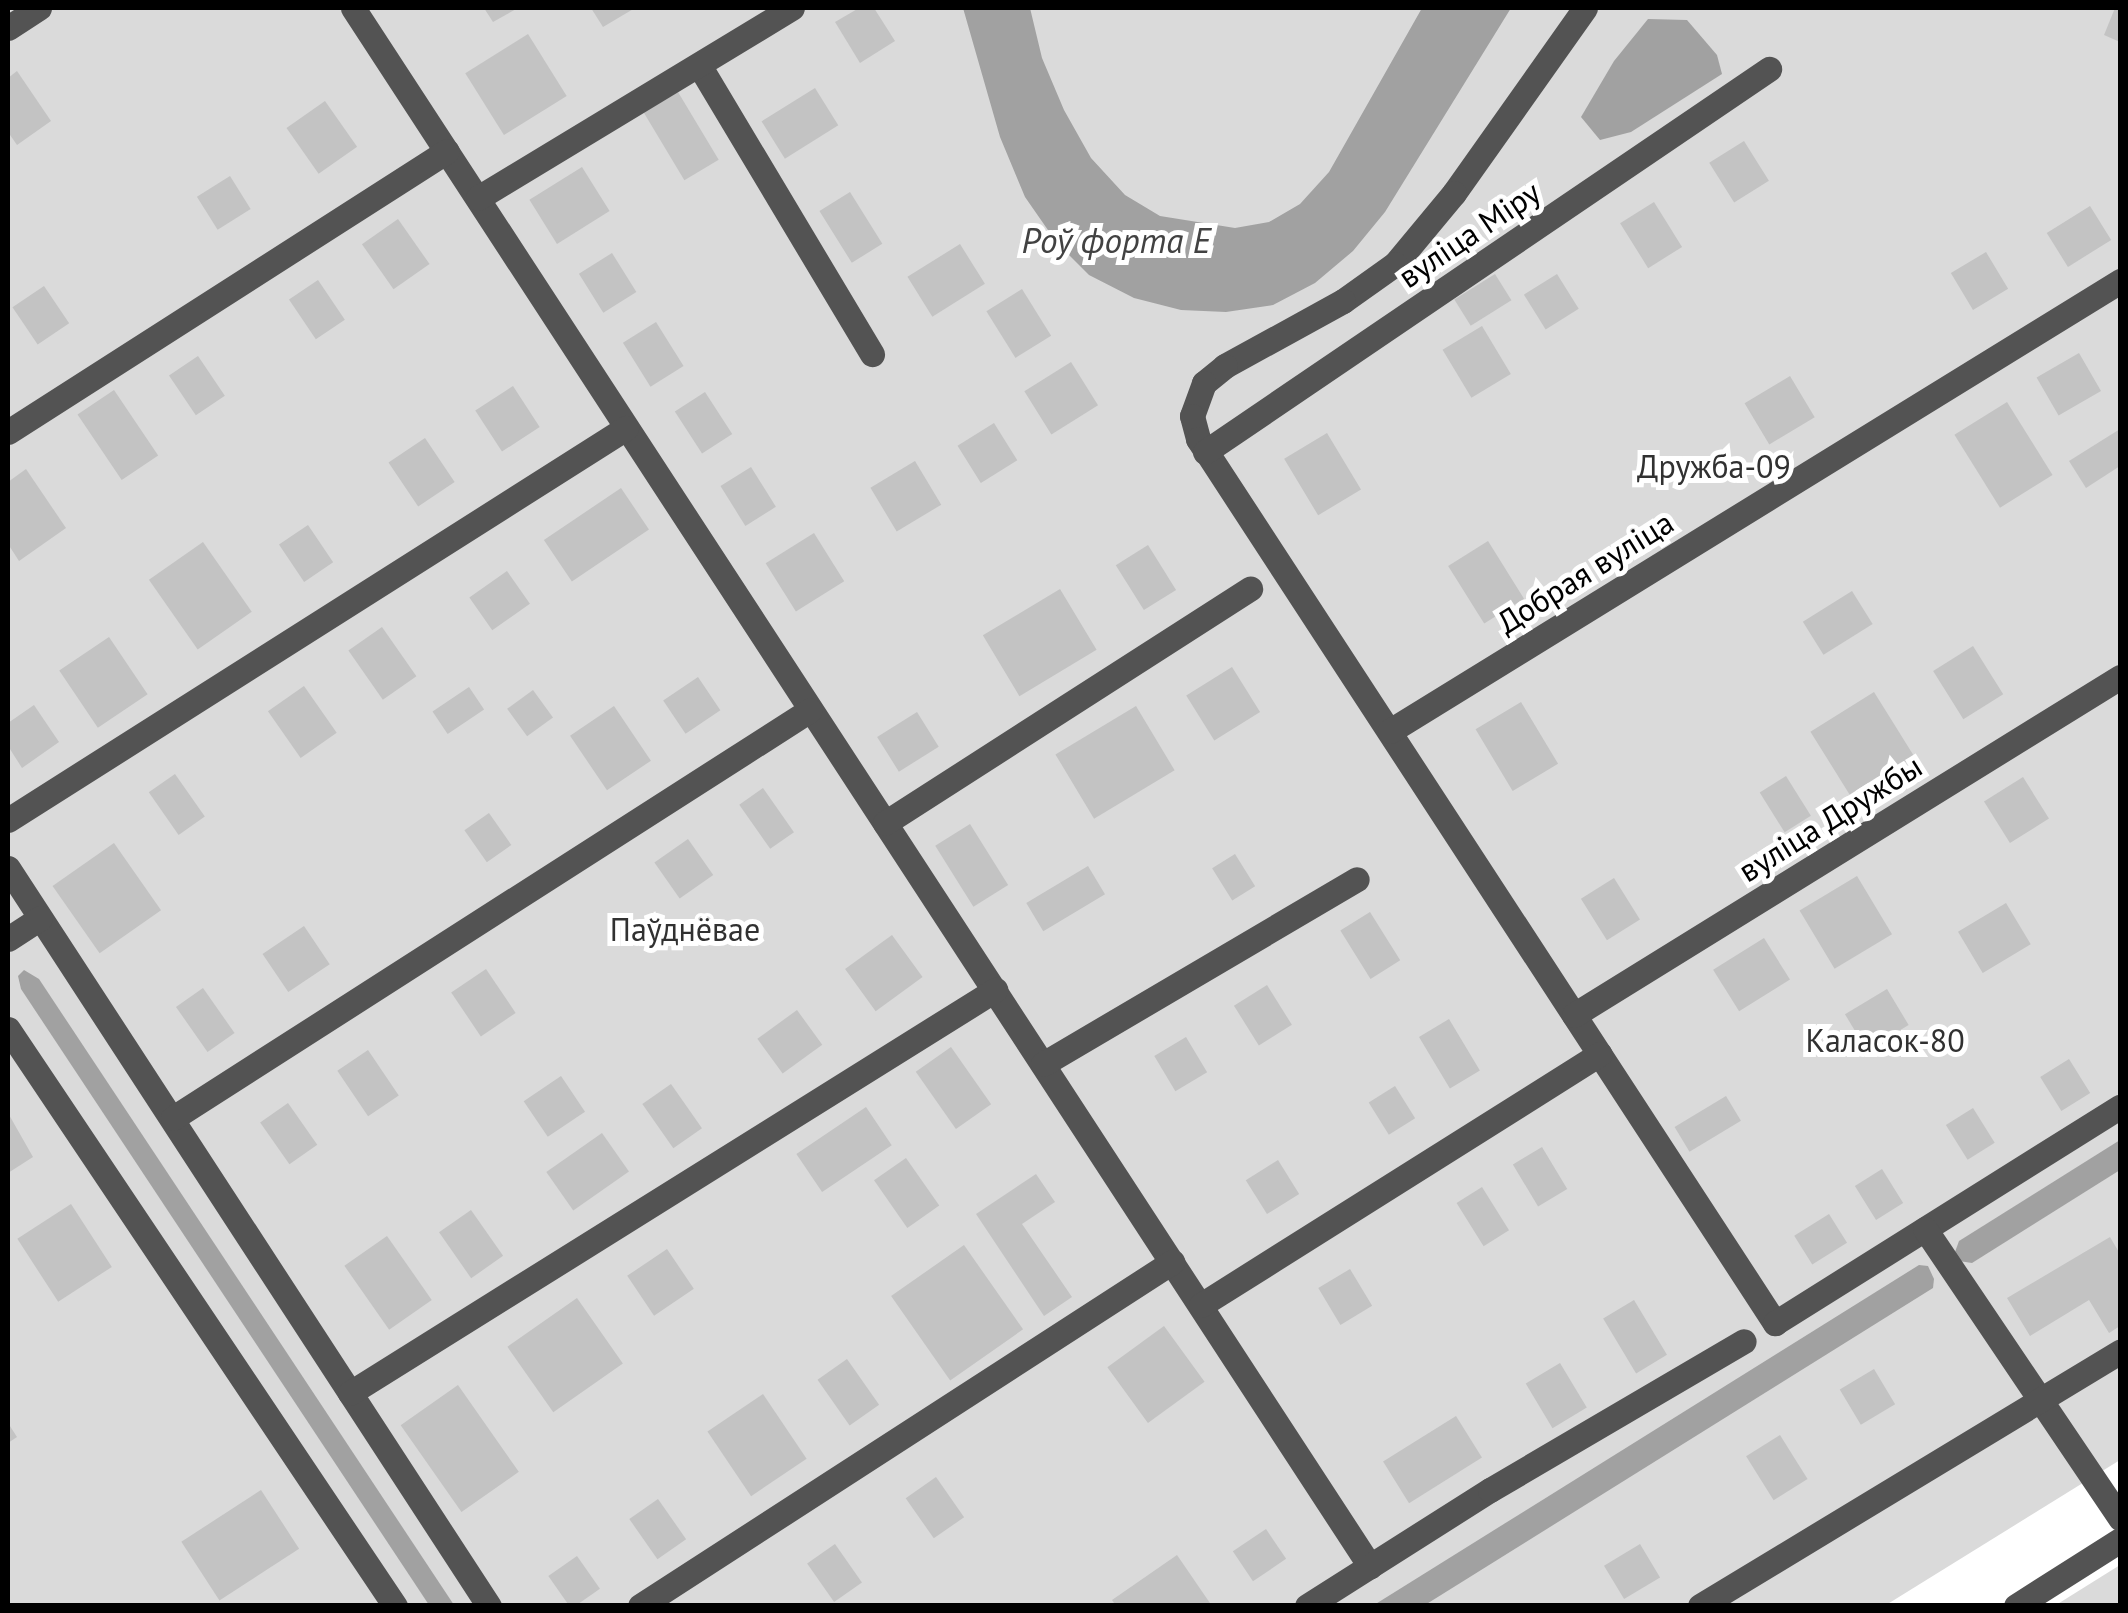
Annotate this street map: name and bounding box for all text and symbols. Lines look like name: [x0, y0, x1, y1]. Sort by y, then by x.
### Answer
street label: вуліца Міру: [1391, 173, 1547, 295]
water label: Роў форта Е: [1021, 219, 1211, 261]
park label: Дружба-09: [1637, 447, 1791, 485]
street label: Добрая вуліца: [1490, 503, 1680, 641]
street label: вуліца Дружбы: [1731, 746, 1929, 890]
park label: Паўднёвае: [610, 910, 760, 948]
park label: Каласок-80: [1805, 1021, 1965, 1059]

